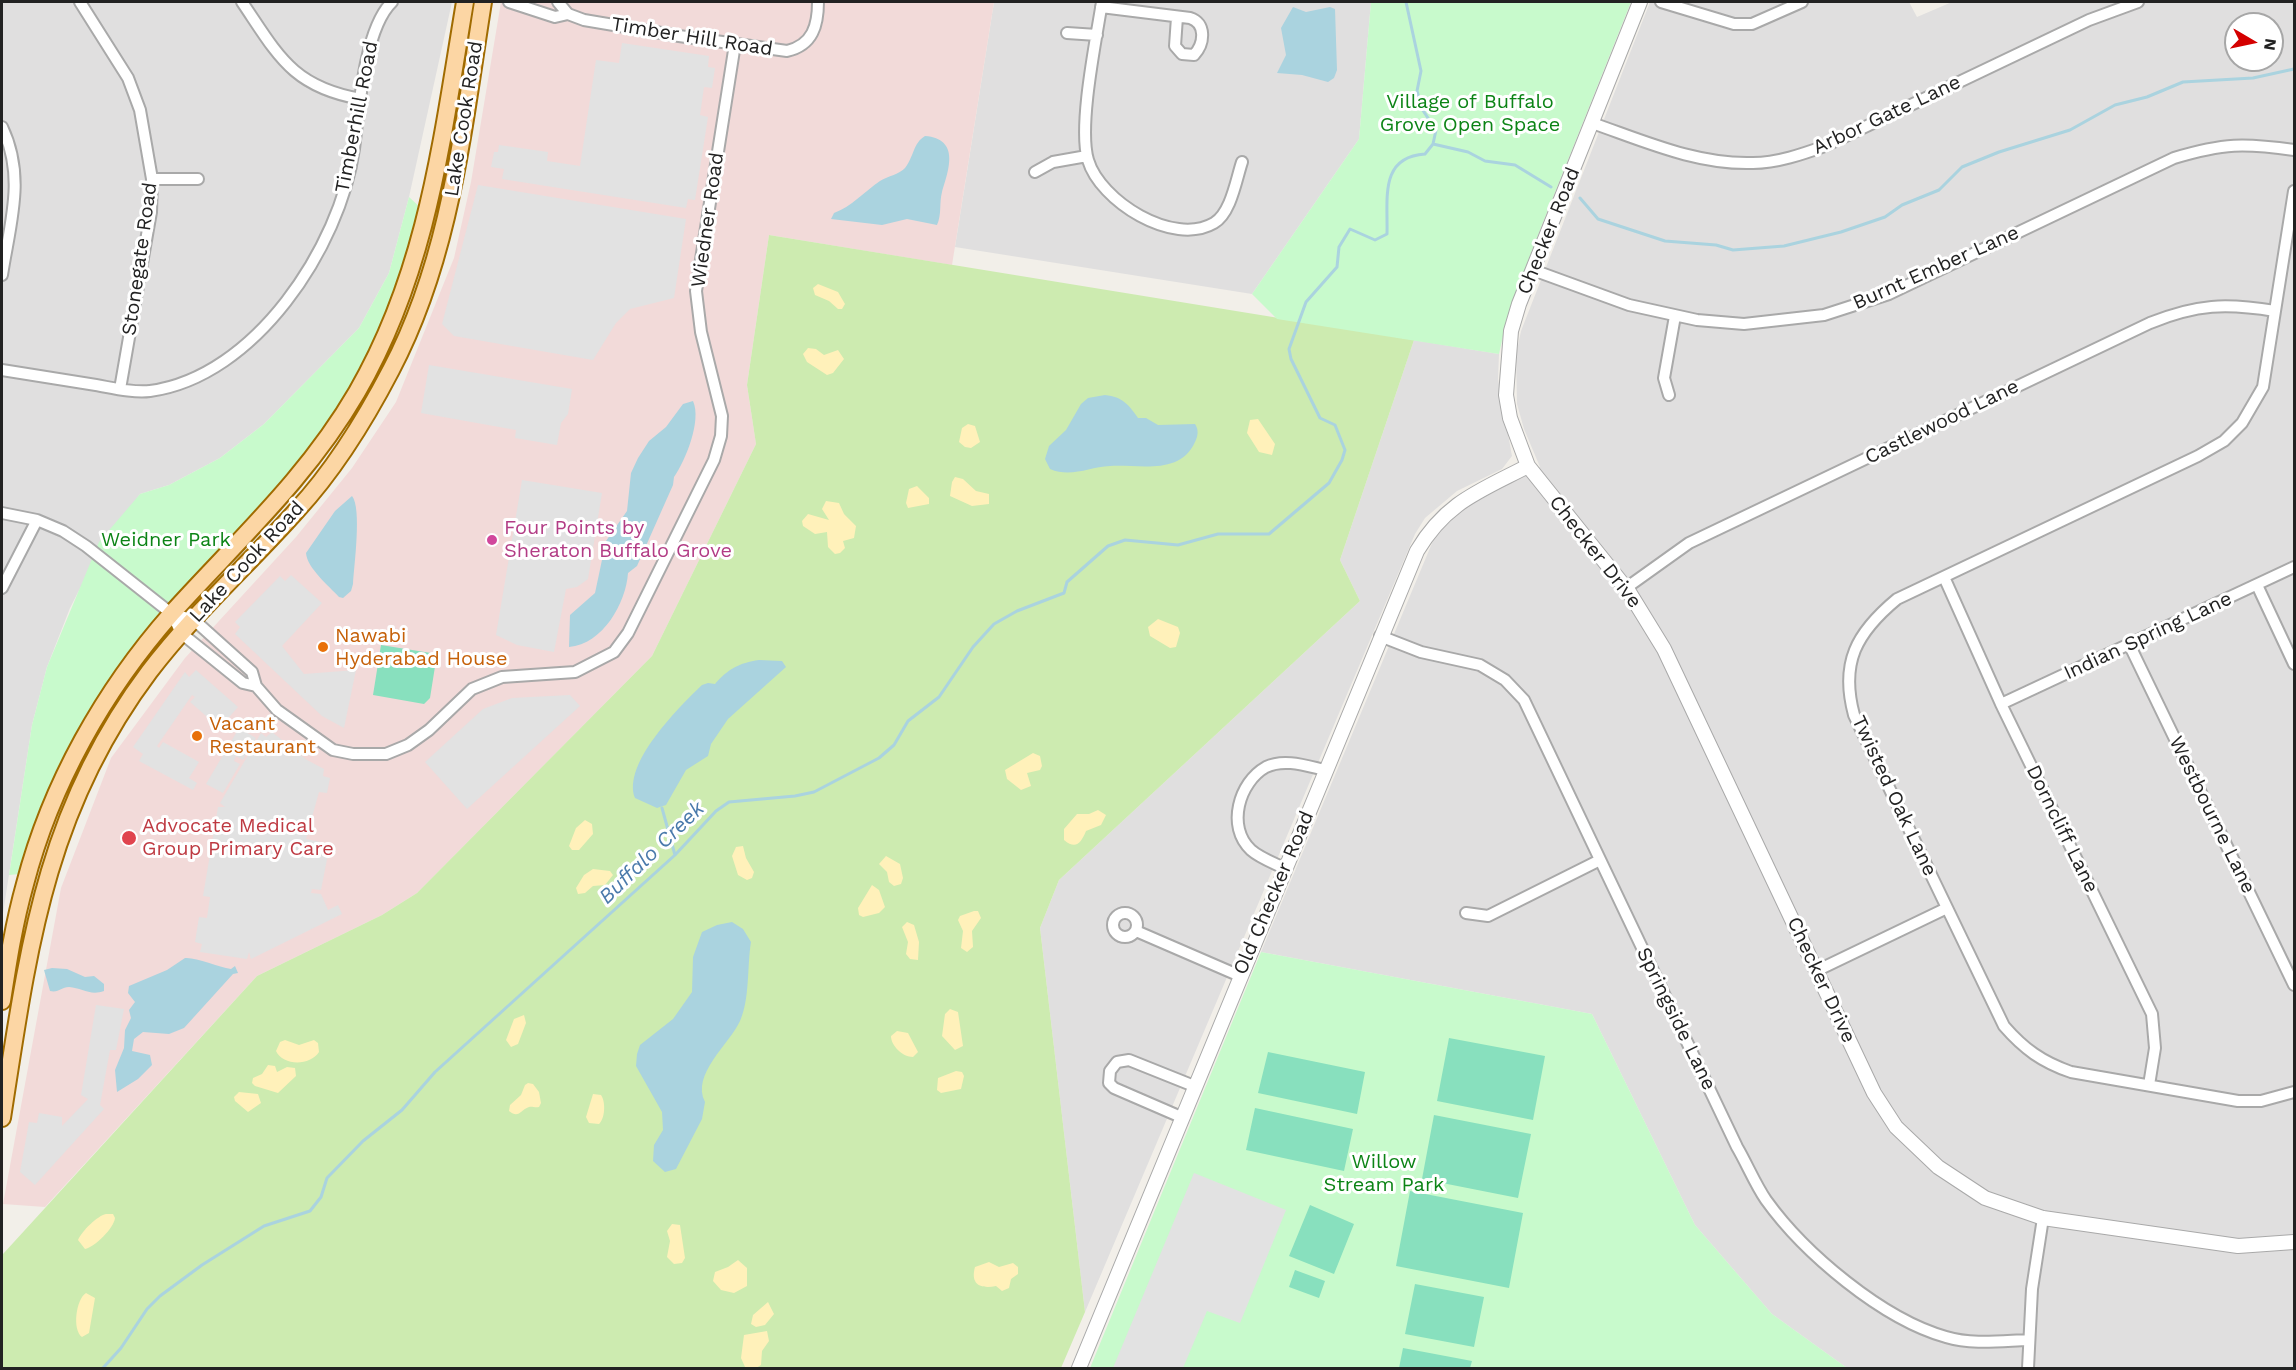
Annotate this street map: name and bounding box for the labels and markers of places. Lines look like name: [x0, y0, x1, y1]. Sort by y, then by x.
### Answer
place label: Four Points by Sheraton Buffalo Grove: [504, 516, 732, 563]
marker: Four Points by Sheraton Buffalo Grove: [485, 533, 499, 547]
place label: Nawabi Hyderabad House: [335, 624, 507, 671]
marker: Nawabi Hyderabad House: [316, 640, 330, 654]
place label: Vacant Restaurant: [209, 712, 316, 759]
marker: Vacant Restaurant: [190, 729, 204, 743]
place label: Advocate Medical Group Primary Care: [142, 814, 334, 861]
marker: Advocate Medical Group Primary Care: [120, 829, 138, 847]

